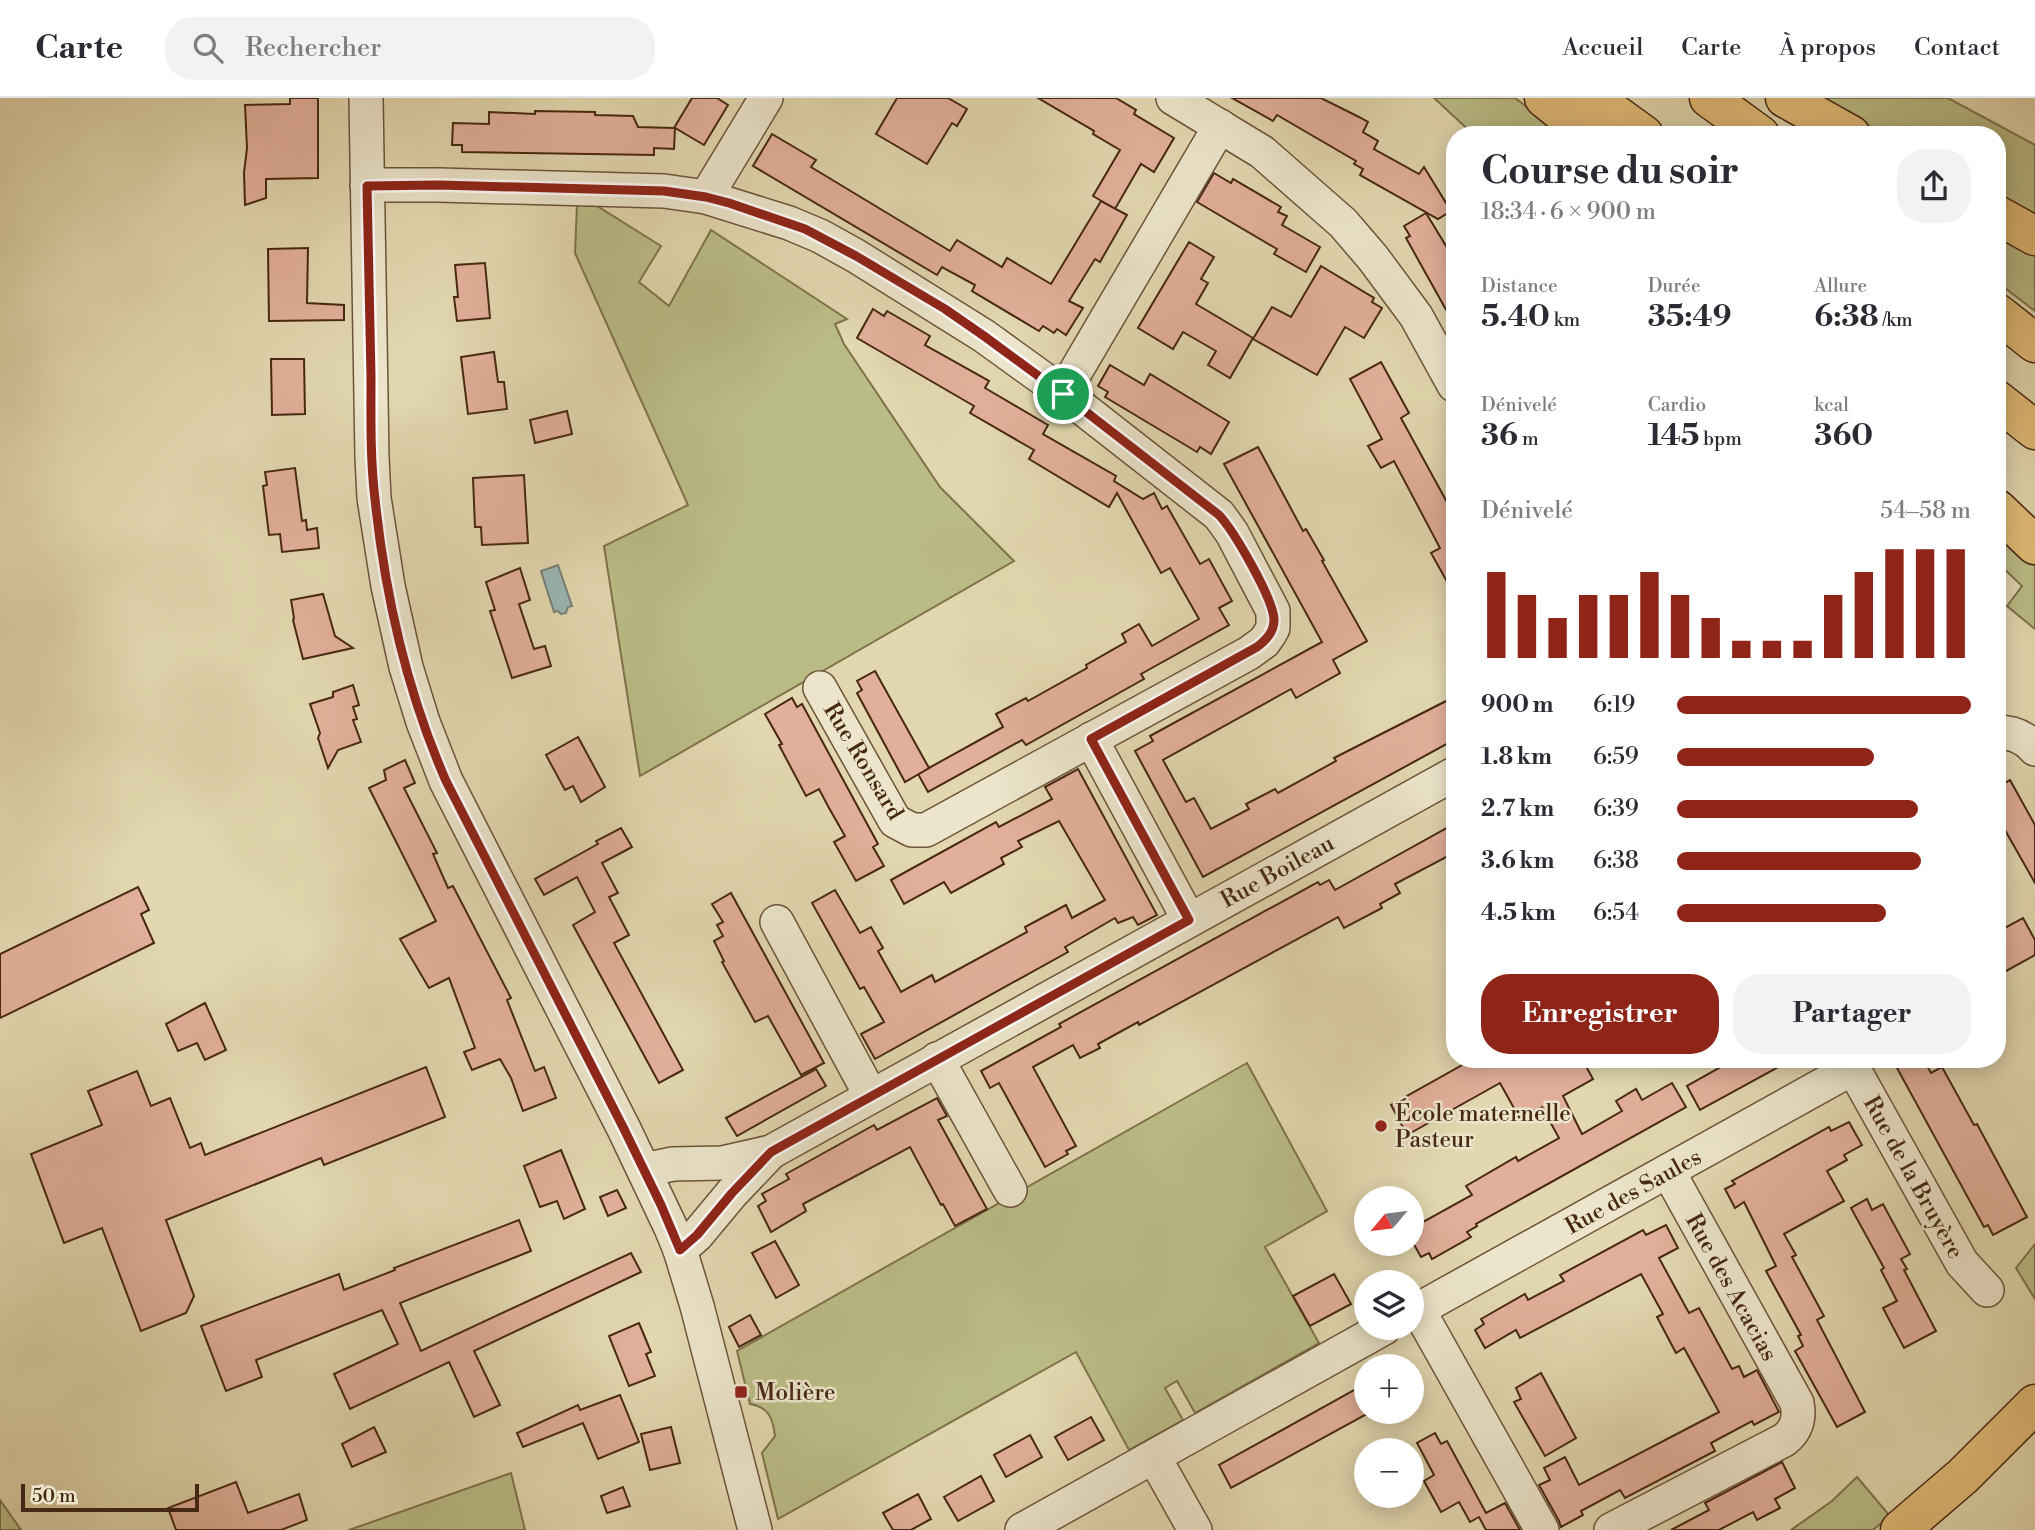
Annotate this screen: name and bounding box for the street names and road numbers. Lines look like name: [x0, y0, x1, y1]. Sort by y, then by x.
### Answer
street label: Rue Ronsard: [817, 698, 909, 825]
street label: Rue Boileau: [1216, 829, 1339, 914]
street label: Rue de la Bruyère: [1857, 1091, 1969, 1264]
street label: Rue des Saules: [1561, 1143, 1706, 1241]
street label: Rue des Acacias: [1679, 1209, 1783, 1366]

